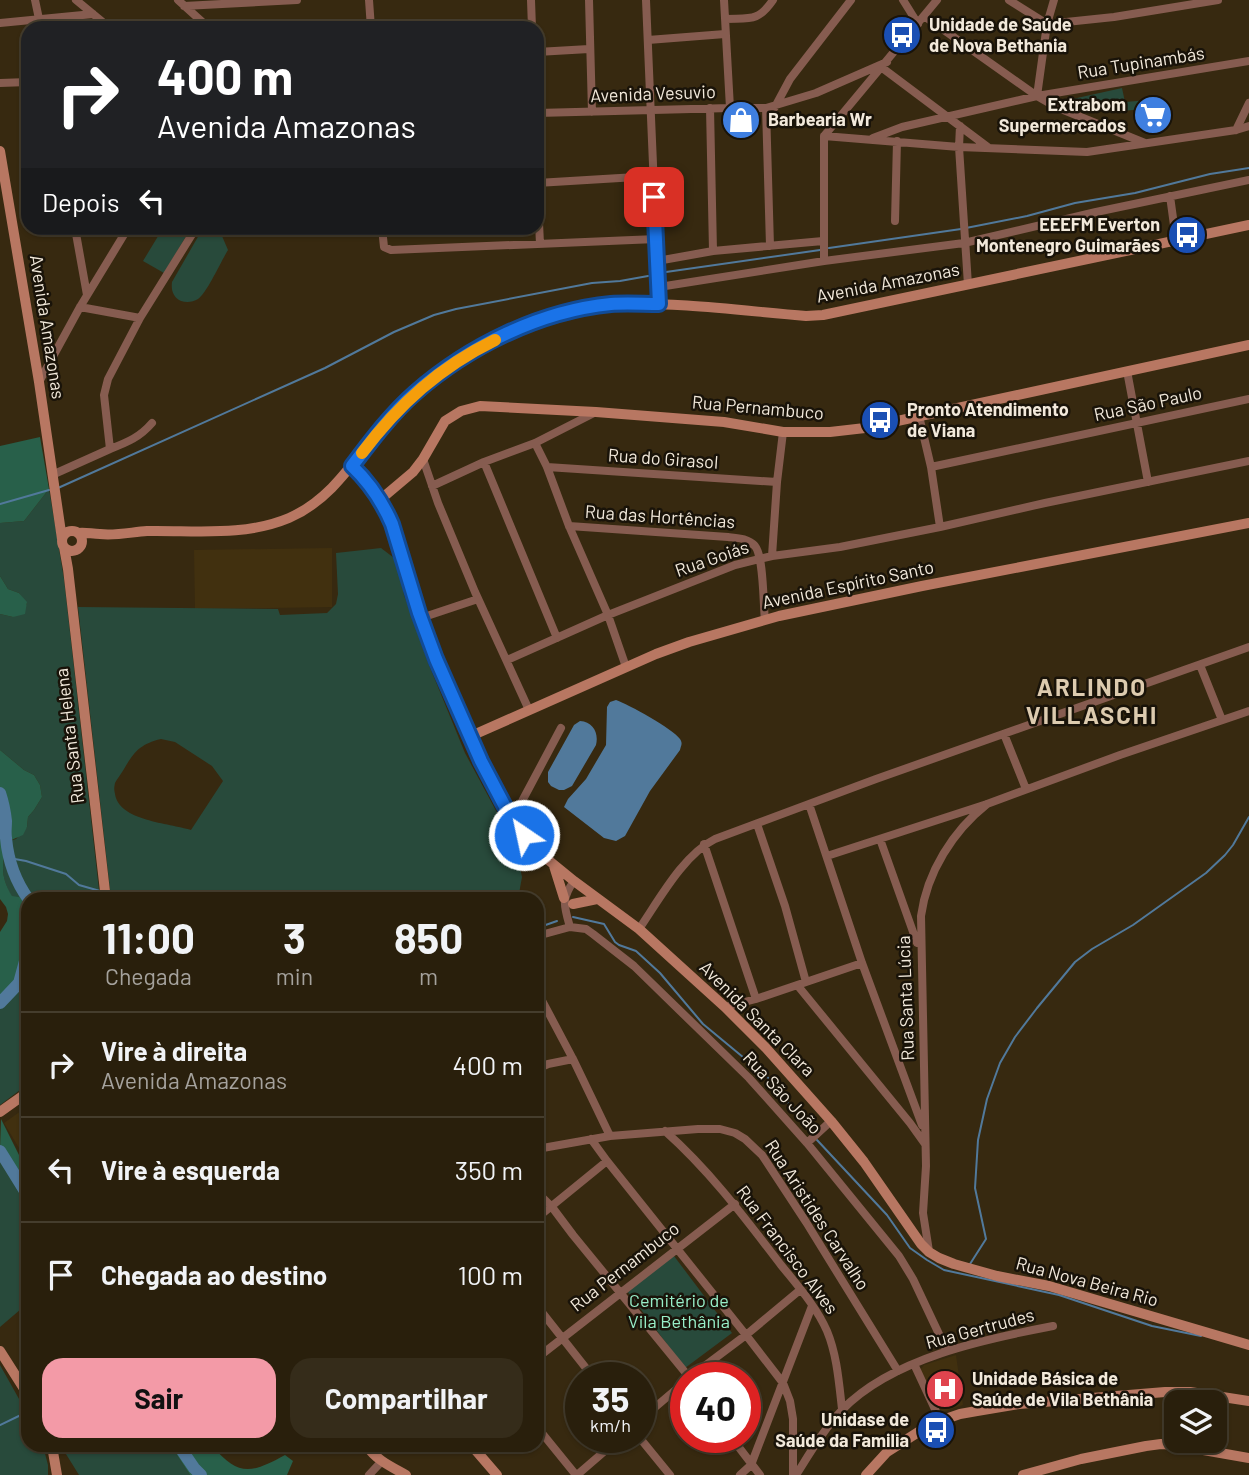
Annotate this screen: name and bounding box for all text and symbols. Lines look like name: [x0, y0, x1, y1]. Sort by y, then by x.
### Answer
place label: Unidade de Saúde de Nova Bethania: [929, 13, 1072, 56]
bus stop icon: Unidade de Saúde de Nova Bethania: [881, 14, 923, 56]
street label: Rua Tupinambás: [1076, 41, 1206, 83]
text: 400 m: [157, 46, 293, 105]
icon: right: [42, 49, 133, 140]
street label: Avenida Vesuvio: [590, 80, 716, 106]
place label: Extrabom Supermercados: [999, 93, 1126, 136]
supermarket icon: Extrabom Supermercados: [1132, 94, 1174, 136]
shop icon: Barbearia Wr: [720, 99, 762, 141]
text: Avenida Amazonas: [157, 106, 416, 144]
place label: Barbearia Wr: [768, 108, 872, 130]
pin: [624, 167, 684, 227]
icon: arrive: [635, 178, 673, 216]
icon: left: [133, 182, 171, 220]
text: Depois: [42, 186, 119, 217]
place label: EEEFM Everton Montenegro Guimarães: [976, 213, 1160, 256]
bus stop icon: EEEFM Everton Montenegro Guimarães: [1166, 214, 1208, 256]
street label: Avenida Amazonas: [26, 253, 70, 400]
street label: Avenida Amazonas: [814, 257, 961, 307]
street label: Rua São Paulo: [1092, 381, 1204, 425]
street label: Rua Pernambuco: [691, 390, 825, 424]
place label: Pronto Atendimento de Viana: [907, 398, 1069, 441]
bus stop icon: Pronto Atendimento de Viana: [859, 399, 901, 441]
street label: Rua do Girasol: [607, 443, 719, 473]
street label: Rua das Hortências: [584, 500, 736, 532]
street label: Rua Goiás: [672, 535, 752, 581]
street label: Avenida Espírito Santo: [760, 555, 936, 613]
street label: Rua Santa Helena: [50, 667, 88, 805]
district label: ARLINDO VILLASCHI: [1026, 672, 1158, 729]
position arrow: [487, 798, 561, 872]
text: 11:00: [102, 912, 195, 962]
text: 3: [283, 912, 306, 962]
text: 850: [394, 912, 463, 962]
street label: Rua Santa Lúcia: [892, 935, 918, 1061]
street label: Avenida Santa Clara: [696, 956, 820, 1080]
text: Chegada: [105, 962, 192, 990]
text: min: [276, 962, 313, 990]
text: m: [419, 962, 438, 990]
text: Vire à direita: [101, 1035, 247, 1066]
icon: right: [42, 1046, 80, 1084]
street label: Rua São João: [739, 1046, 827, 1138]
text: 400 m: [453, 1049, 523, 1080]
text: Avenida Amazonas: [101, 1066, 287, 1094]
street label: Rua Aristides Carvalho: [761, 1135, 875, 1294]
icon: left: [42, 1151, 80, 1189]
text: Vire à esquerda: [101, 1154, 280, 1185]
text: 350 m: [455, 1154, 523, 1185]
street label: Rua Francisco Alves: [732, 1181, 843, 1318]
street label: Rua Pernambuco: [565, 1217, 683, 1316]
street label: Rua Nova Beira Rio: [1014, 1251, 1161, 1311]
icon: arrive: [42, 1256, 80, 1294]
text: Chegada ao destino: [101, 1259, 327, 1290]
text: 100 m: [458, 1259, 523, 1290]
park label: Cemitério de Vila Bethânia: [628, 1289, 730, 1332]
street label: Rua Gertrudes: [923, 1303, 1036, 1353]
button: Sair: [42, 1358, 276, 1438]
button: Compartilhar: [290, 1358, 523, 1438]
speed limit sign: 40: [670, 1362, 761, 1453]
place label: Unidade Básica de Saúde de Vila Bethânia: [972, 1367, 1153, 1410]
hospital icon: Unidade Básica de Saúde de Vila Bethânia: [924, 1368, 966, 1410]
text: 35: [592, 1377, 629, 1419]
map controls: [1164, 1390, 1227, 1453]
button: layers: [1164, 1390, 1227, 1453]
place label: Unidase de Saúde da Familia: [775, 1408, 909, 1451]
bus stop icon: Unidase de Saúde da Familia: [915, 1409, 957, 1451]
text: km/h: [590, 1414, 631, 1436]

